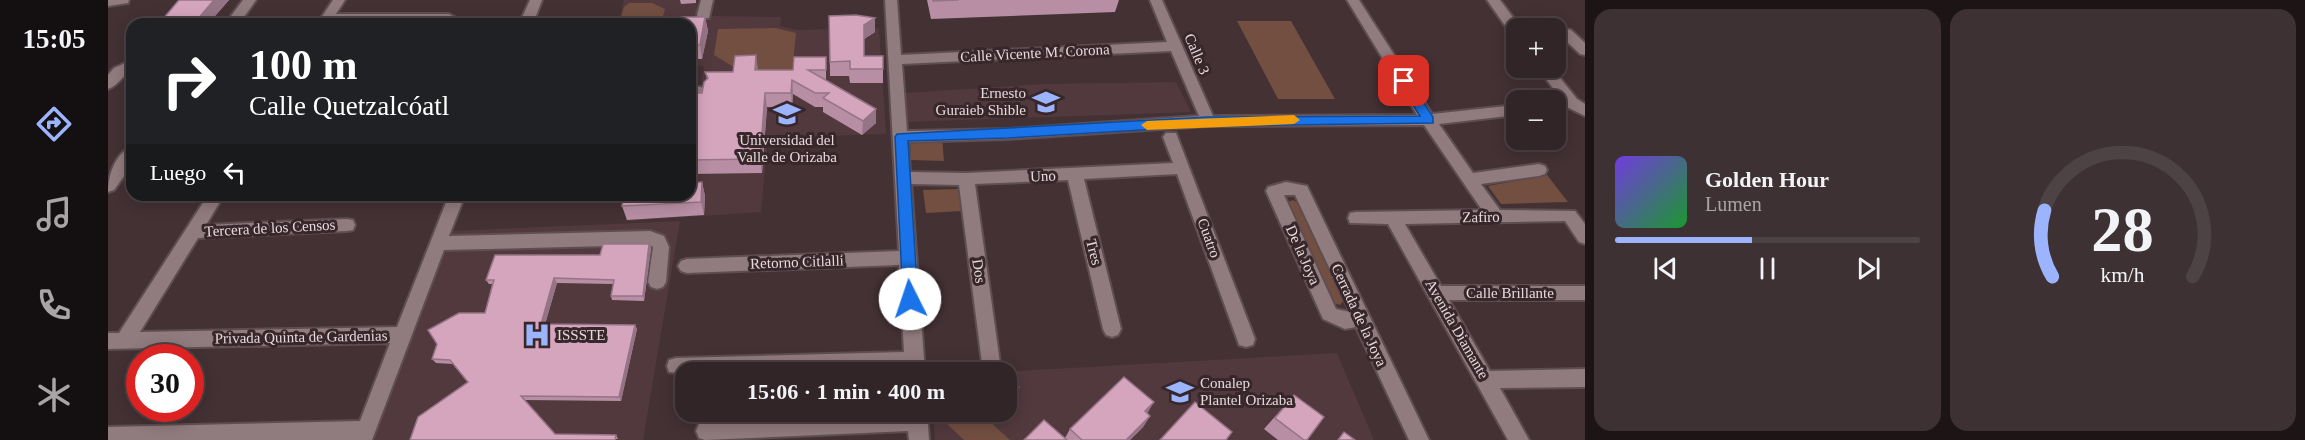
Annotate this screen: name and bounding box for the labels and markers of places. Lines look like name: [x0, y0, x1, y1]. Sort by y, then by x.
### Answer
pin: [1378, 55, 1429, 106]
place label: Ernesto Guraieb Shible: [936, 85, 1026, 118]
school or university icon: Ernesto Guraieb Shible: [1031, 87, 1061, 117]
school or university icon: Universidad del Valle de Orizaba: [772, 99, 802, 129]
place label: Universidad del Valle de Orizaba: [737, 132, 837, 165]
hospital icon: ISSSTE: [522, 320, 552, 350]
place label: ISSSTE: [557, 327, 605, 343]
place label: Conalep Plantel Orizaba: [1200, 375, 1293, 408]
school or university icon: Conalep Plantel Orizaba: [1165, 377, 1195, 407]

